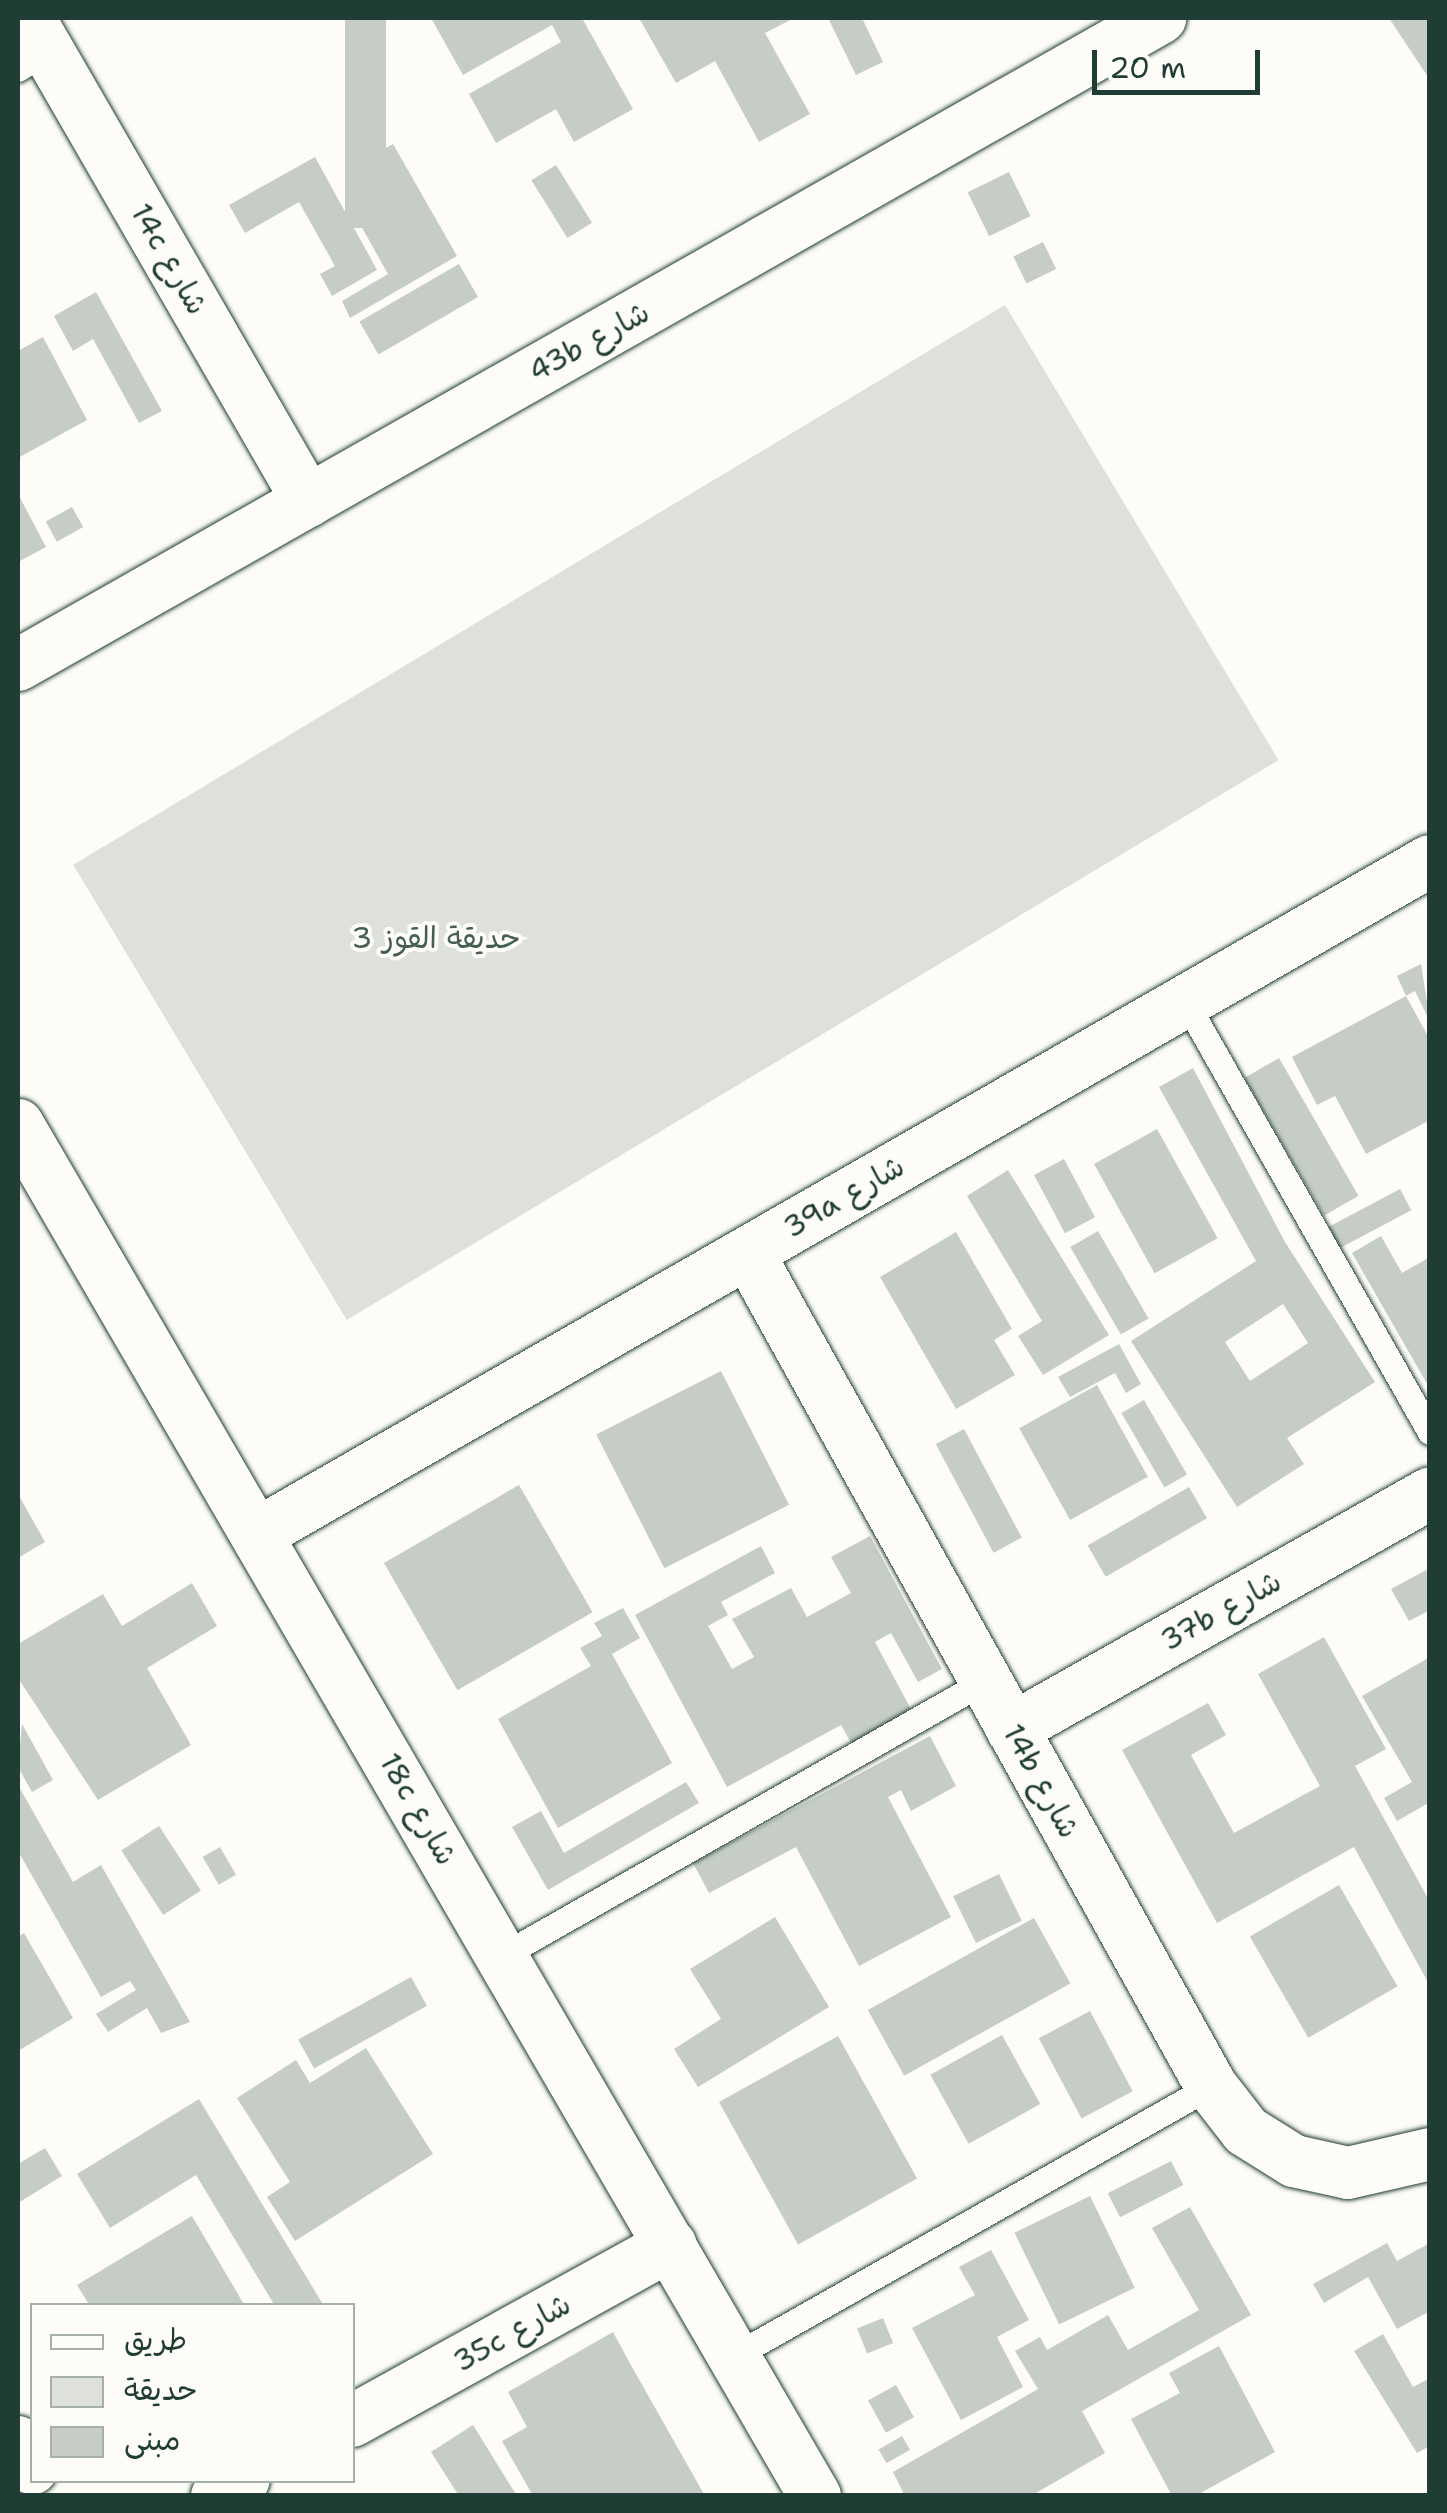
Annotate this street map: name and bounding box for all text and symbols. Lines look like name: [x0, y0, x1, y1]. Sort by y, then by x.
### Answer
scale bar: [1097, 30, 1264, 92]
text: 20 m: [1109, 47, 1186, 88]
street label: 14c شارع: [123, 197, 215, 321]
street label: 43b شارع: [522, 294, 656, 390]
park label: حديقة القوز 3: [351, 920, 521, 956]
street label: 39a شارع: [777, 1148, 911, 1246]
street label: 37b شارع: [1154, 1563, 1288, 1659]
street label: 14b شارع: [995, 1718, 1087, 1844]
street label: 18c شارع: [372, 1747, 464, 1871]
street label: 35c شارع: [447, 2286, 577, 2380]
legend: [30, 2303, 355, 2483]
text: طريق: [124, 2319, 187, 2360]
text: حديقة: [124, 2369, 198, 2410]
text: مبنى: [124, 2419, 180, 2460]

